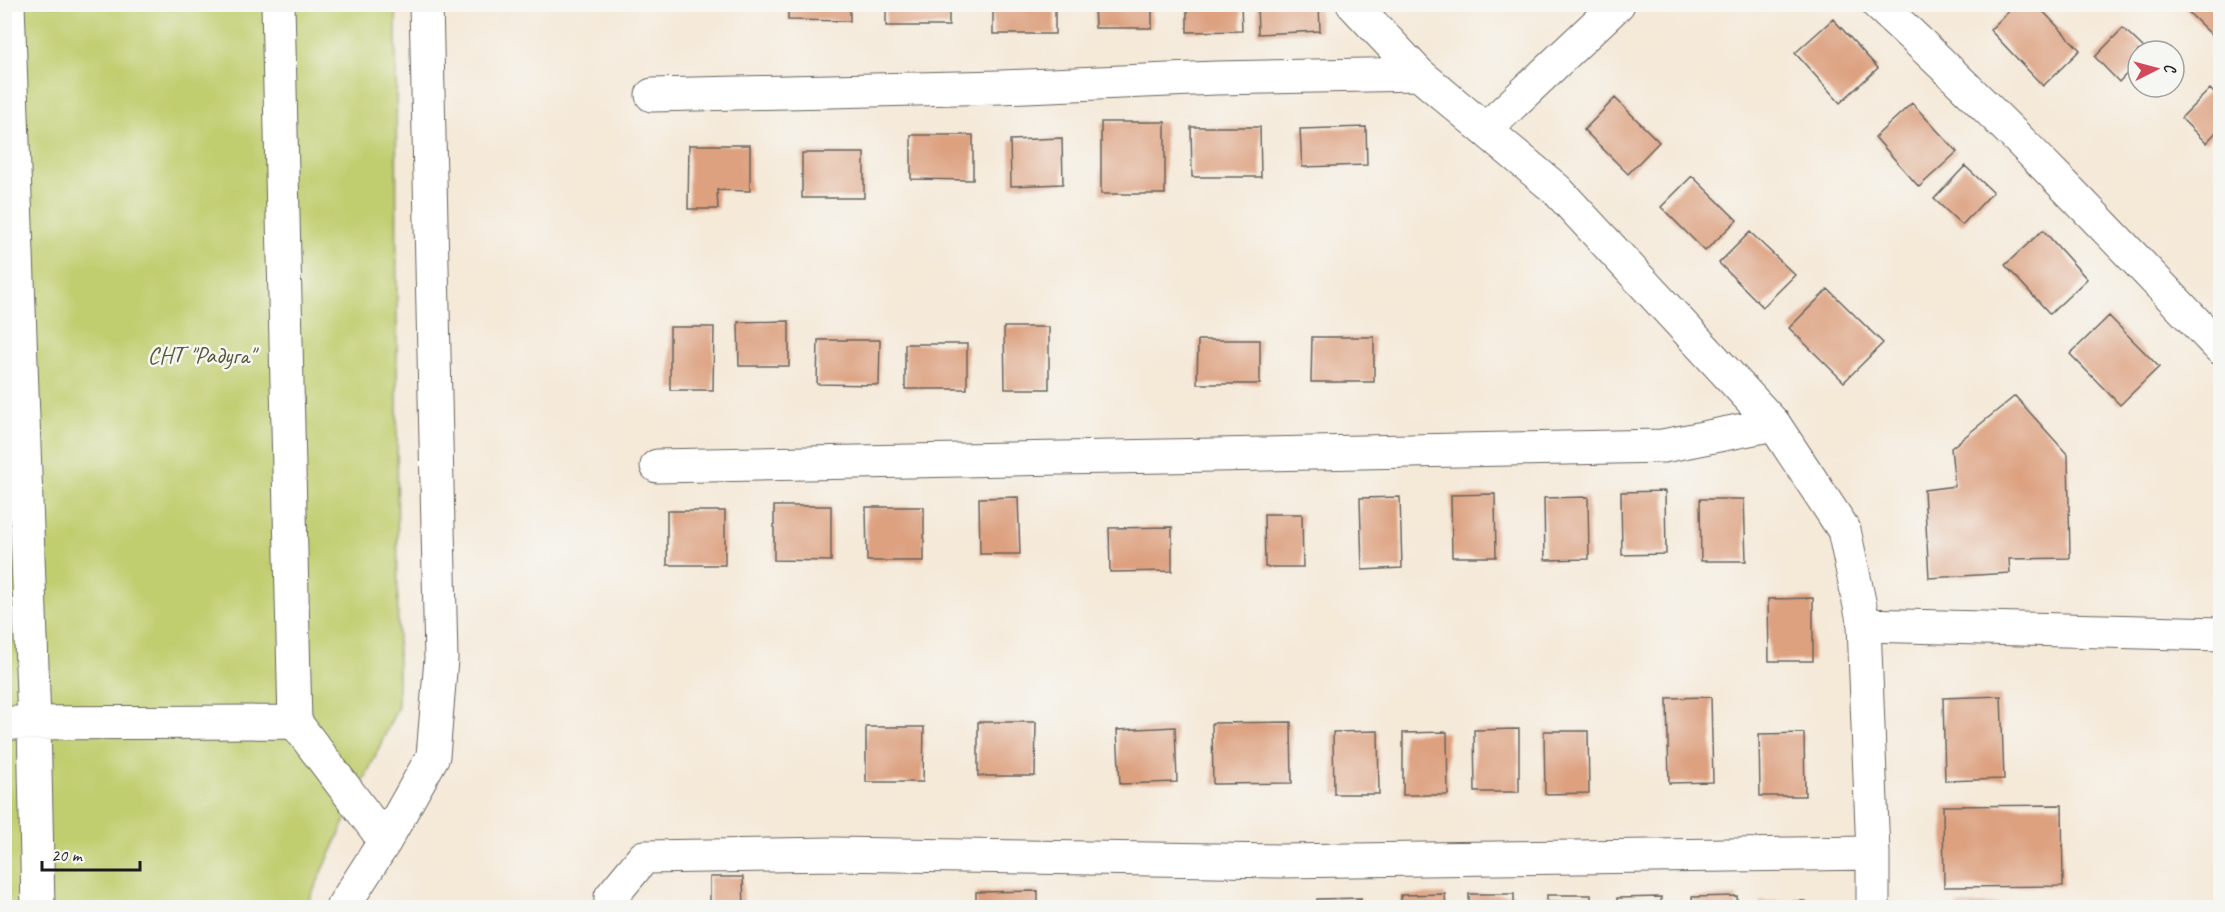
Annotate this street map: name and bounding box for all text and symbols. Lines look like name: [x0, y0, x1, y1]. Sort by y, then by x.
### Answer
north arrow: [2126, 39, 2186, 99]
text: С: [2160, 63, 2181, 75]
park label: СНТ "Радуга": [147, 340, 260, 370]
scale bar: [42, 834, 140, 872]
text: 20 m: [51, 844, 84, 866]

